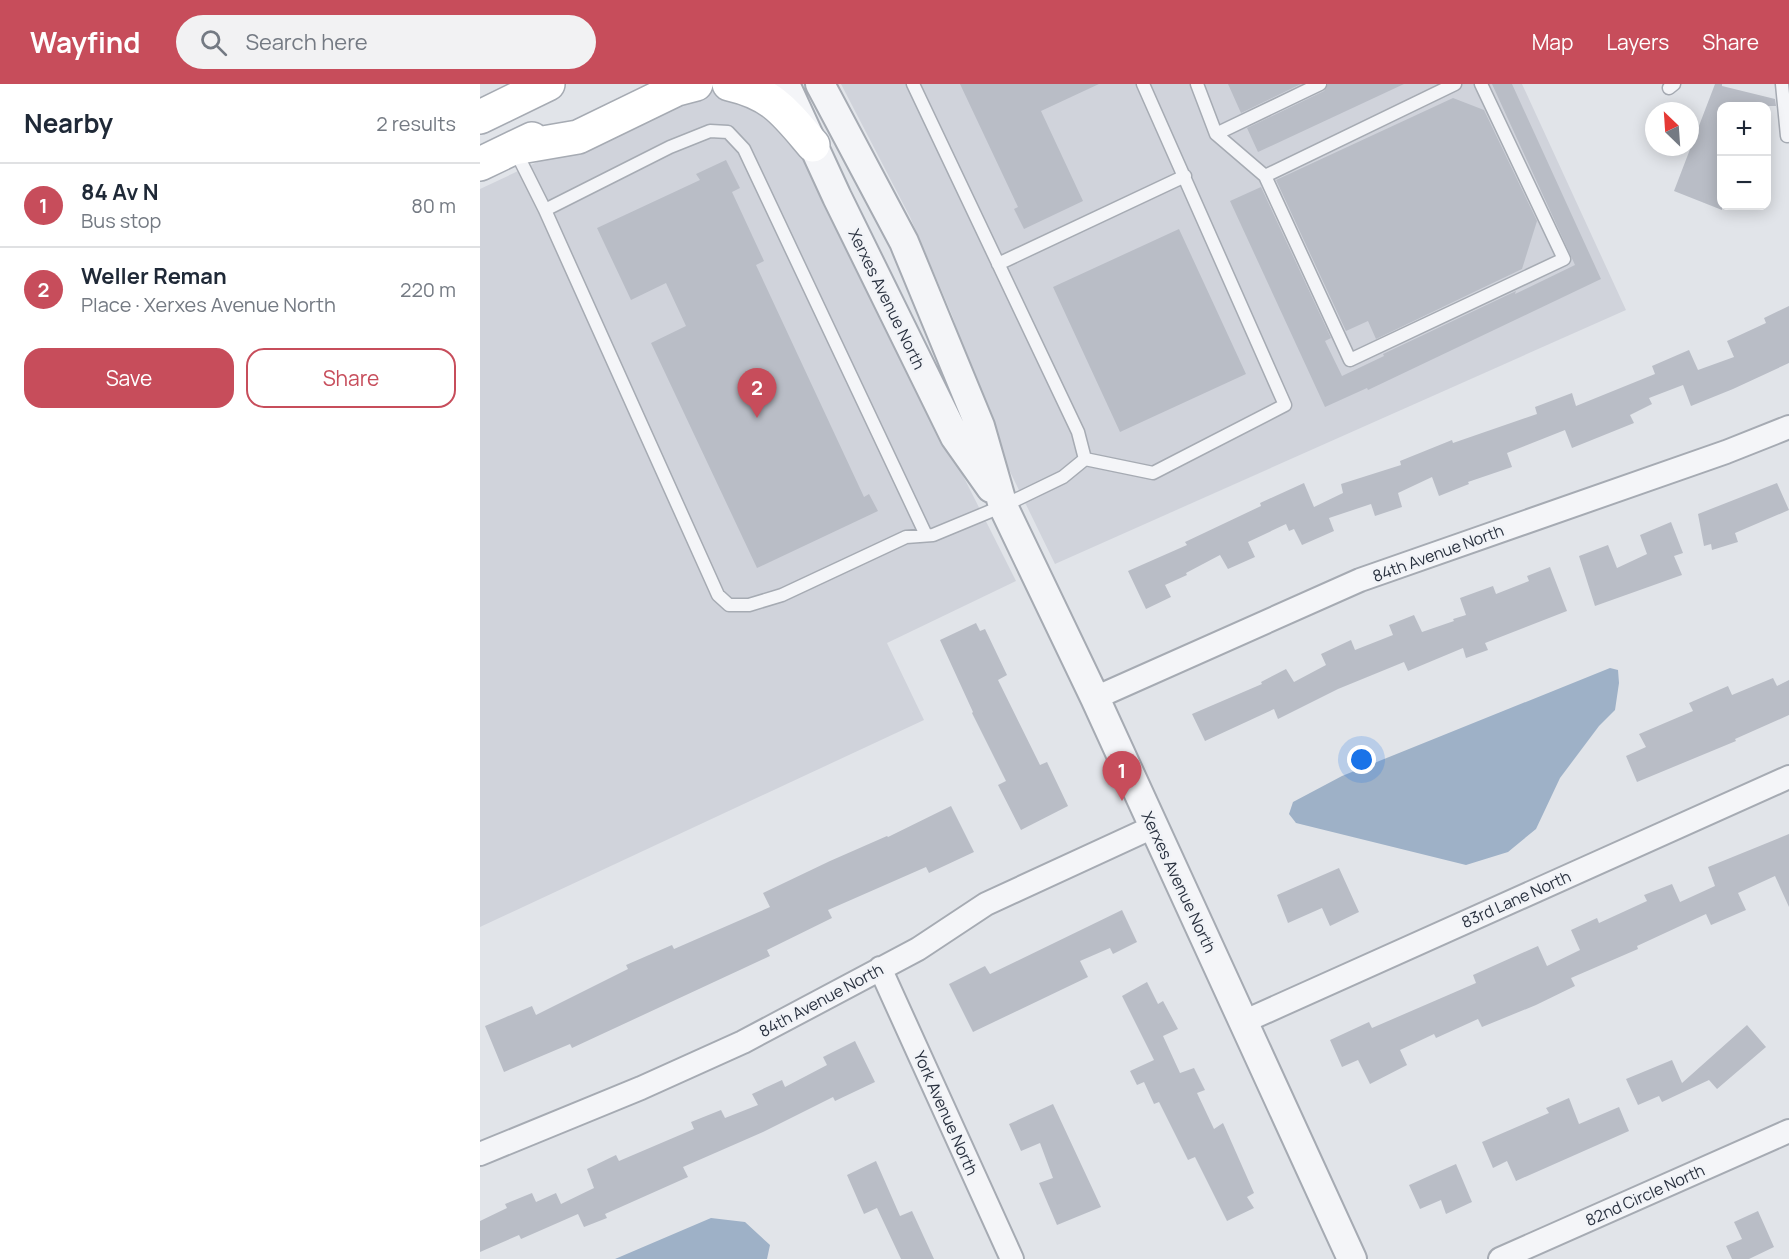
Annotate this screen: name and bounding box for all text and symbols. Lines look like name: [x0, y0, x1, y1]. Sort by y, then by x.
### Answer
search box: [176, 15, 596, 69]
text: Wayfind: [30, 23, 140, 61]
icon: search: [197, 26, 230, 59]
text: Search here: [245, 27, 368, 57]
text: Map: [1532, 28, 1573, 56]
text: Layers: [1606, 28, 1669, 56]
text: Share: [1702, 28, 1759, 56]
north arrow: [1645, 102, 1699, 156]
map controls: [1717, 102, 1771, 210]
button: +: [1717, 102, 1771, 156]
text: Nearby: [24, 105, 113, 141]
text: 2 results: [376, 110, 456, 137]
button: −: [1717, 156, 1771, 210]
text: 84 Av N: [81, 177, 159, 207]
text: 1: [39, 192, 48, 219]
text: 80 m: [411, 192, 456, 219]
text: Bus stop: [81, 207, 161, 234]
street label: Xerxes Avenue North: [843, 225, 931, 373]
text: Weller Reman: [81, 261, 227, 291]
text: 2: [38, 276, 49, 303]
text: 220 m: [400, 276, 456, 303]
text: Place · Xerxes Avenue North: [81, 291, 336, 318]
button: Save: [24, 348, 234, 408]
button: Share: [246, 348, 456, 408]
pin: 2: [738, 368, 776, 418]
street label: 84th Avenue North: [1369, 519, 1507, 587]
your location: [1347, 745, 1376, 774]
pin: 1: [1102, 752, 1142, 801]
street label: Xerxes Avenue North: [1137, 808, 1221, 956]
street label: 83rd Lane North: [1458, 865, 1574, 933]
street label: 84th Avenue North: [755, 958, 887, 1042]
street label: York Avenue North: [909, 1047, 983, 1179]
street label: 82nd Circle North: [1582, 1159, 1708, 1231]

